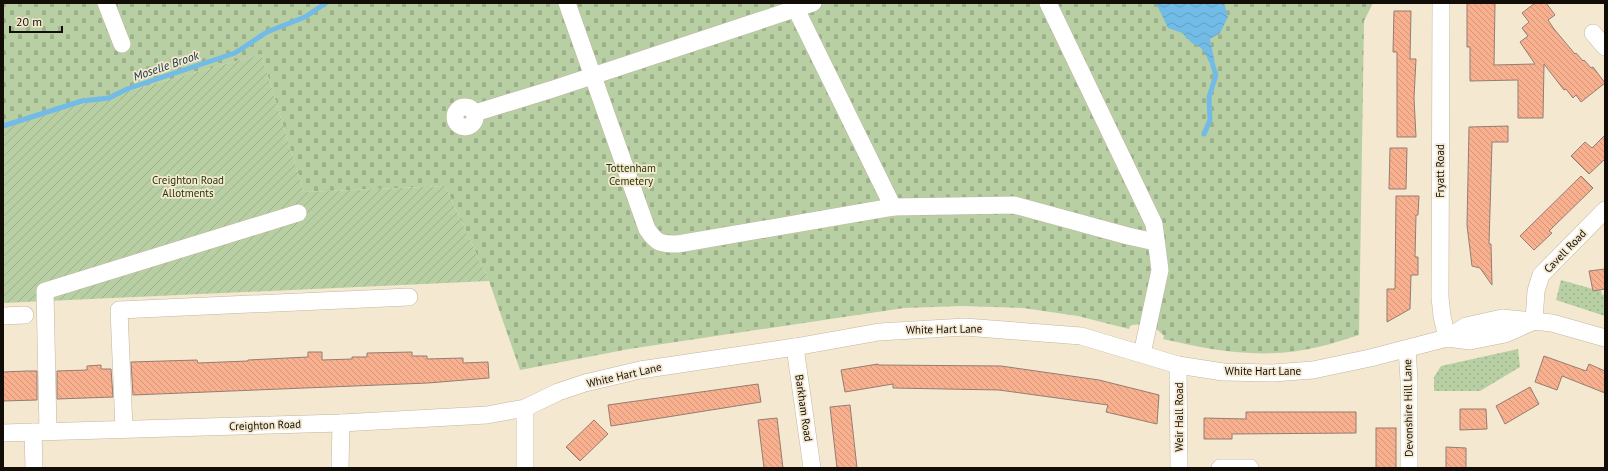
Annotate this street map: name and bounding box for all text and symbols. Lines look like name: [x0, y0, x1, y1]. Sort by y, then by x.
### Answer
scale bar: [10, 8, 62, 34]
text: 20 m: [16, 14, 42, 29]
water label: Moselle Brook: [131, 47, 201, 84]
street label: Fryatt Road: [1433, 144, 1447, 198]
park label: Tottenham Cemetery: [606, 161, 656, 188]
park label: Creighton Road Allotments: [152, 173, 224, 200]
street label: Cavell Road: [1541, 226, 1589, 276]
street label: White Hart Lane: [906, 321, 983, 337]
street label: Devonshire Hill Lane: [1400, 359, 1416, 457]
street label: White Hart Lane: [585, 360, 663, 390]
street label: White Hart Lane: [1225, 364, 1302, 378]
street label: Barkham Road: [792, 374, 816, 442]
street label: Weir Hall Road: [1172, 382, 1186, 452]
street label: Creighton Road: [229, 417, 301, 433]

